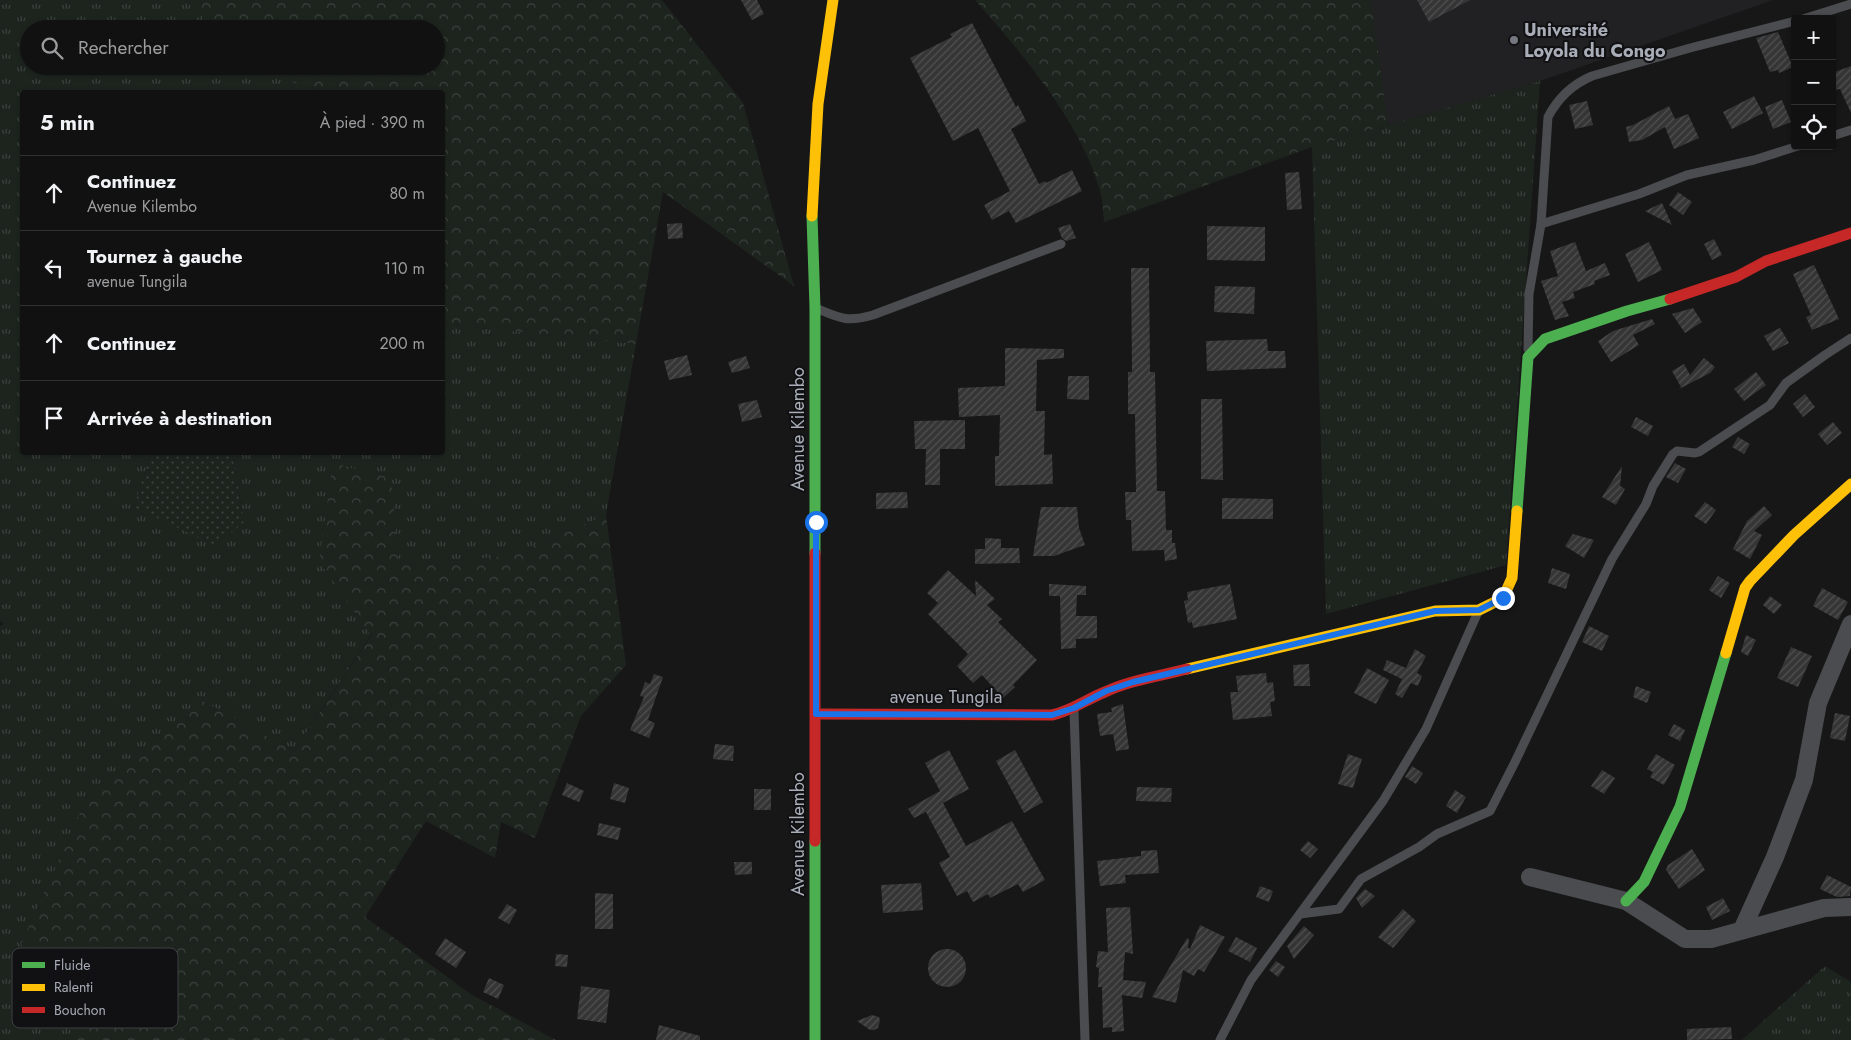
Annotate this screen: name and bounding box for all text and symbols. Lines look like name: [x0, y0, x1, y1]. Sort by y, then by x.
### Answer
map controls: [1791, 15, 1836, 150]
button: +: [1791, 15, 1836, 60]
place label: Université Loyola du Congo: [1524, 17, 1666, 64]
search box: [20, 20, 445, 75]
icon: search: [38, 34, 66, 62]
text: Rechercher: [78, 34, 169, 61]
marker: Université Loyola du Congo: [1508, 34, 1520, 46]
button: −: [1791, 60, 1836, 105]
button: locate: [1791, 105, 1836, 150]
text: 5 min: [40, 108, 95, 138]
text: À pied · 390 m: [320, 111, 425, 134]
text: Continuez: [87, 168, 176, 195]
icon: ahead: [40, 179, 68, 207]
text: 80 m: [389, 182, 425, 205]
text: Avenue Kilembo: [87, 195, 197, 218]
text: Tournez à gauche: [87, 243, 243, 270]
icon: left: [40, 254, 68, 282]
text: 110 m: [384, 257, 425, 280]
text: avenue Tungila: [87, 270, 187, 293]
icon: ahead: [40, 329, 68, 357]
text: Continuez: [87, 330, 176, 357]
text: 200 m: [379, 332, 425, 355]
street label: Avenue Kilembo: [785, 367, 811, 491]
icon: arrive: [40, 404, 68, 432]
text: Arrivée à destination: [87, 405, 272, 432]
route start: [805, 511, 828, 534]
route end: [1492, 587, 1515, 610]
street label: avenue Tungila: [890, 684, 1002, 710]
street label: Avenue Kilembo: [785, 772, 811, 896]
legend: [12, 948, 178, 1028]
text: Fluide: [54, 955, 90, 975]
text: Ralenti: [54, 977, 93, 997]
text: Bouchon: [54, 1000, 106, 1020]

